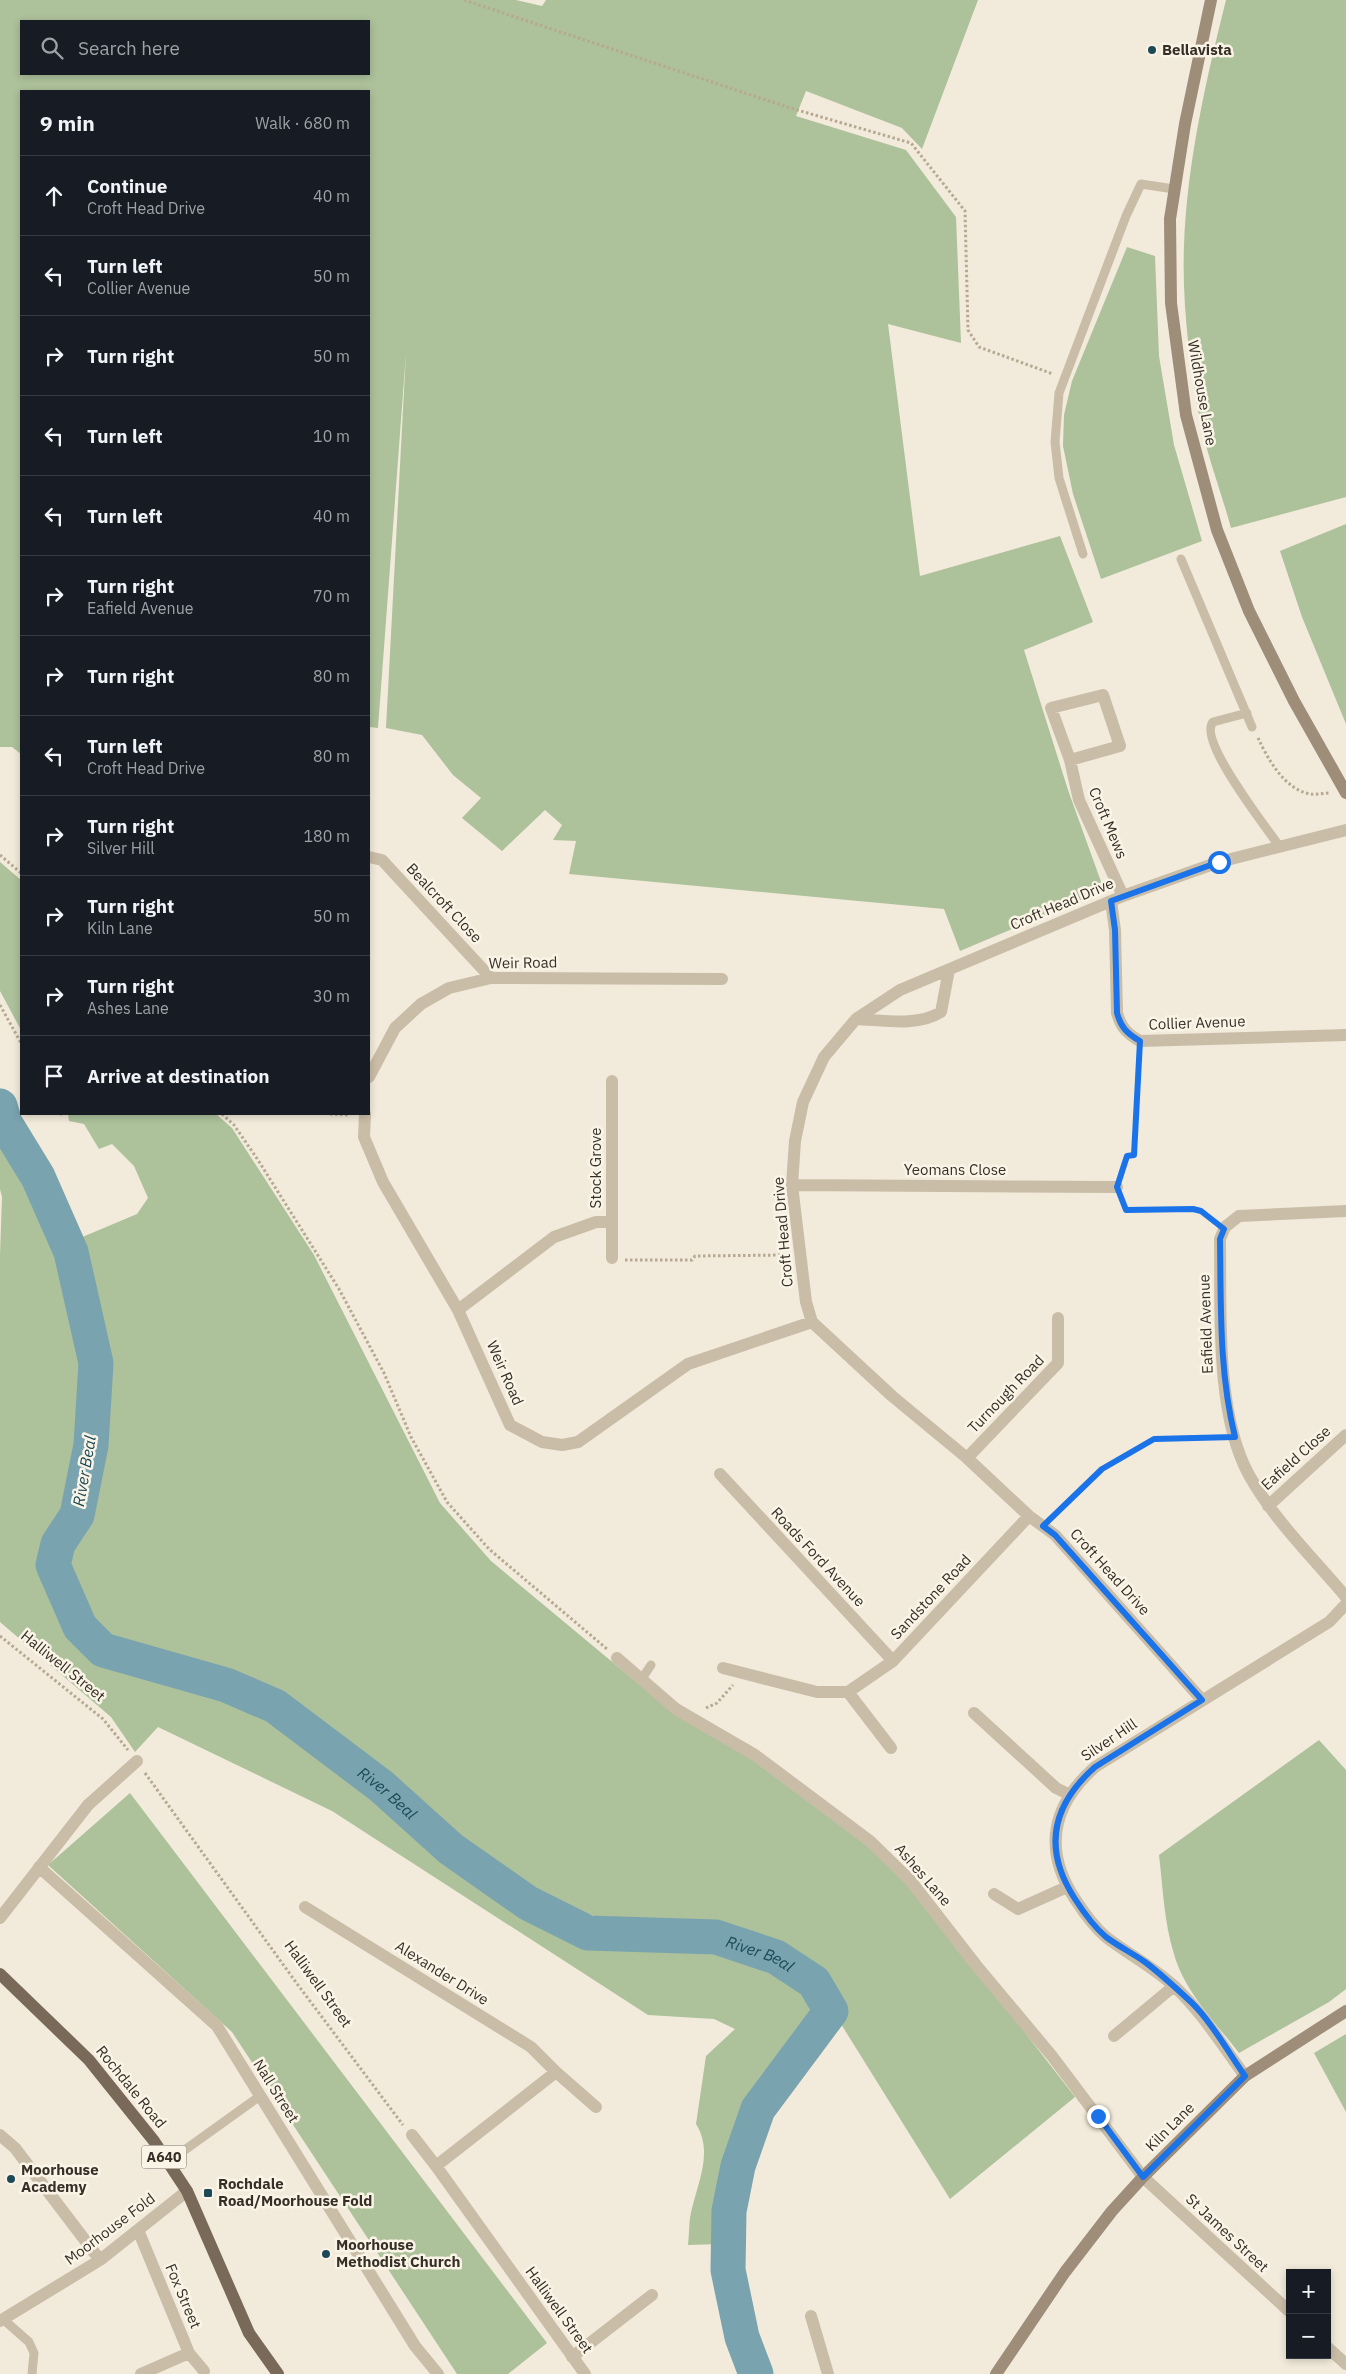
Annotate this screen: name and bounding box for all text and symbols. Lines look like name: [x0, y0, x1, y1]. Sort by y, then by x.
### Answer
search box: [20, 20, 370, 75]
icon: search: [38, 34, 66, 62]
text: Search here: [78, 36, 180, 60]
place label: Bellavista: [1162, 40, 1232, 59]
marker: Bellavista: [1146, 44, 1158, 56]
text: 9 min: [40, 109, 95, 137]
text: Walk · 680 m: [255, 113, 350, 133]
text: Continue: [87, 174, 167, 198]
icon: ahead: [40, 182, 68, 210]
text: 40 m: [313, 186, 350, 206]
text: Croft Head Drive: [87, 198, 205, 218]
text: Turn left: [87, 254, 163, 278]
icon: left: [40, 262, 68, 290]
text: 50 m: [313, 266, 350, 286]
text: Collier Avenue: [87, 278, 190, 298]
street label: Wildhouse Lane: [1184, 339, 1221, 447]
icon: right: [40, 342, 68, 370]
text: Turn right: [87, 344, 174, 368]
text: 50 m: [313, 346, 350, 366]
icon: left: [40, 422, 68, 450]
text: Turn left: [87, 424, 163, 448]
text: 10 m: [313, 426, 350, 446]
icon: left: [40, 502, 68, 530]
text: Turn left: [87, 504, 163, 528]
text: 40 m: [313, 506, 350, 526]
text: Turn right: [87, 574, 174, 598]
icon: right: [40, 582, 68, 610]
text: 70 m: [313, 586, 350, 606]
text: Eafield Avenue: [87, 598, 194, 618]
icon: right: [40, 662, 68, 690]
text: Turn right: [87, 664, 174, 688]
text: 80 m: [313, 666, 350, 686]
text: Turn left: [87, 734, 163, 758]
icon: left: [40, 742, 68, 770]
text: 80 m: [313, 746, 350, 766]
text: Croft Head Drive: [87, 758, 205, 778]
street label: Croft Mews: [1085, 784, 1132, 861]
text: Turn right: [87, 814, 174, 838]
icon: right: [40, 822, 68, 850]
text: 180 m: [303, 826, 350, 846]
text: Silver Hill: [87, 838, 155, 858]
route start: [1208, 851, 1231, 874]
street label: Bealcroft Close: [402, 859, 486, 947]
street label: Croft Head Drive: [1007, 873, 1116, 934]
text: Turn right: [87, 894, 174, 918]
icon: right: [40, 902, 68, 930]
text: 50 m: [313, 906, 350, 926]
text: Kiln Lane: [87, 918, 153, 938]
street label: Weir Road: [489, 952, 557, 973]
text: Turn right: [87, 974, 174, 998]
icon: right: [40, 982, 68, 1010]
text: 30 m: [313, 986, 350, 1006]
text: Ashes Lane: [87, 998, 169, 1018]
street label: Collier Avenue: [1148, 1011, 1246, 1034]
icon: arrive: [40, 1062, 68, 1090]
text: Arrive at destination: [87, 1064, 270, 1088]
street label: Stock Grove: [586, 1128, 605, 1208]
street label: Yeomans Close: [904, 1160, 1006, 1179]
street label: Croft Head Drive: [768, 1176, 797, 1288]
street label: Eafield Avenue: [1194, 1274, 1217, 1374]
street label: Weir Road: [483, 1338, 528, 1408]
street label: Turnough Road: [963, 1350, 1048, 1437]
street label: Eafield Close: [1257, 1421, 1334, 1494]
water label: River Beal: [68, 1433, 100, 1508]
street label: Roads Ford Avenue: [767, 1503, 869, 1610]
street label: Croft Head Drive: [1066, 1524, 1154, 1619]
street label: Sandstone Road: [886, 1550, 975, 1643]
street label: Halliwell Street: [17, 1626, 109, 1705]
street label: Silver Hill: [1077, 1714, 1140, 1765]
water label: River Beal: [354, 1762, 422, 1824]
street label: Ashes Lane: [891, 1839, 956, 1910]
water label: River Beal: [724, 1931, 798, 1976]
street label: Halliwell Street: [280, 1936, 356, 2031]
street label: Alexander Drive: [392, 1936, 493, 2009]
street label: Rochdale Road: [92, 2041, 171, 2132]
street label: Nall Street: [249, 2055, 303, 2126]
street label: Kiln Lane: [1141, 2098, 1198, 2155]
route end: [1087, 2105, 1110, 2128]
road number: A640: [142, 2146, 186, 2168]
place label: Moorhouse Academy: [21, 2160, 99, 2196]
marker: Moorhouse Academy: [5, 2173, 17, 2185]
place label: Rochdale Road/Moorhouse Fold: [218, 2174, 372, 2210]
marker: Rochdale Road/Moorhouse Fold: [202, 2187, 214, 2199]
street label: Moorhouse Fold: [61, 2188, 159, 2269]
street label: St James Street: [1182, 2189, 1273, 2276]
place label: Moorhouse Methodist Church: [336, 2235, 460, 2271]
marker: Moorhouse Methodist Church: [320, 2248, 332, 2260]
street label: Fox Street: [161, 2261, 206, 2331]
street label: Halliwell Street: [521, 2262, 597, 2357]
map controls: [1286, 2269, 1331, 2359]
button: +: [1286, 2269, 1331, 2314]
button: −: [1286, 2314, 1331, 2359]

